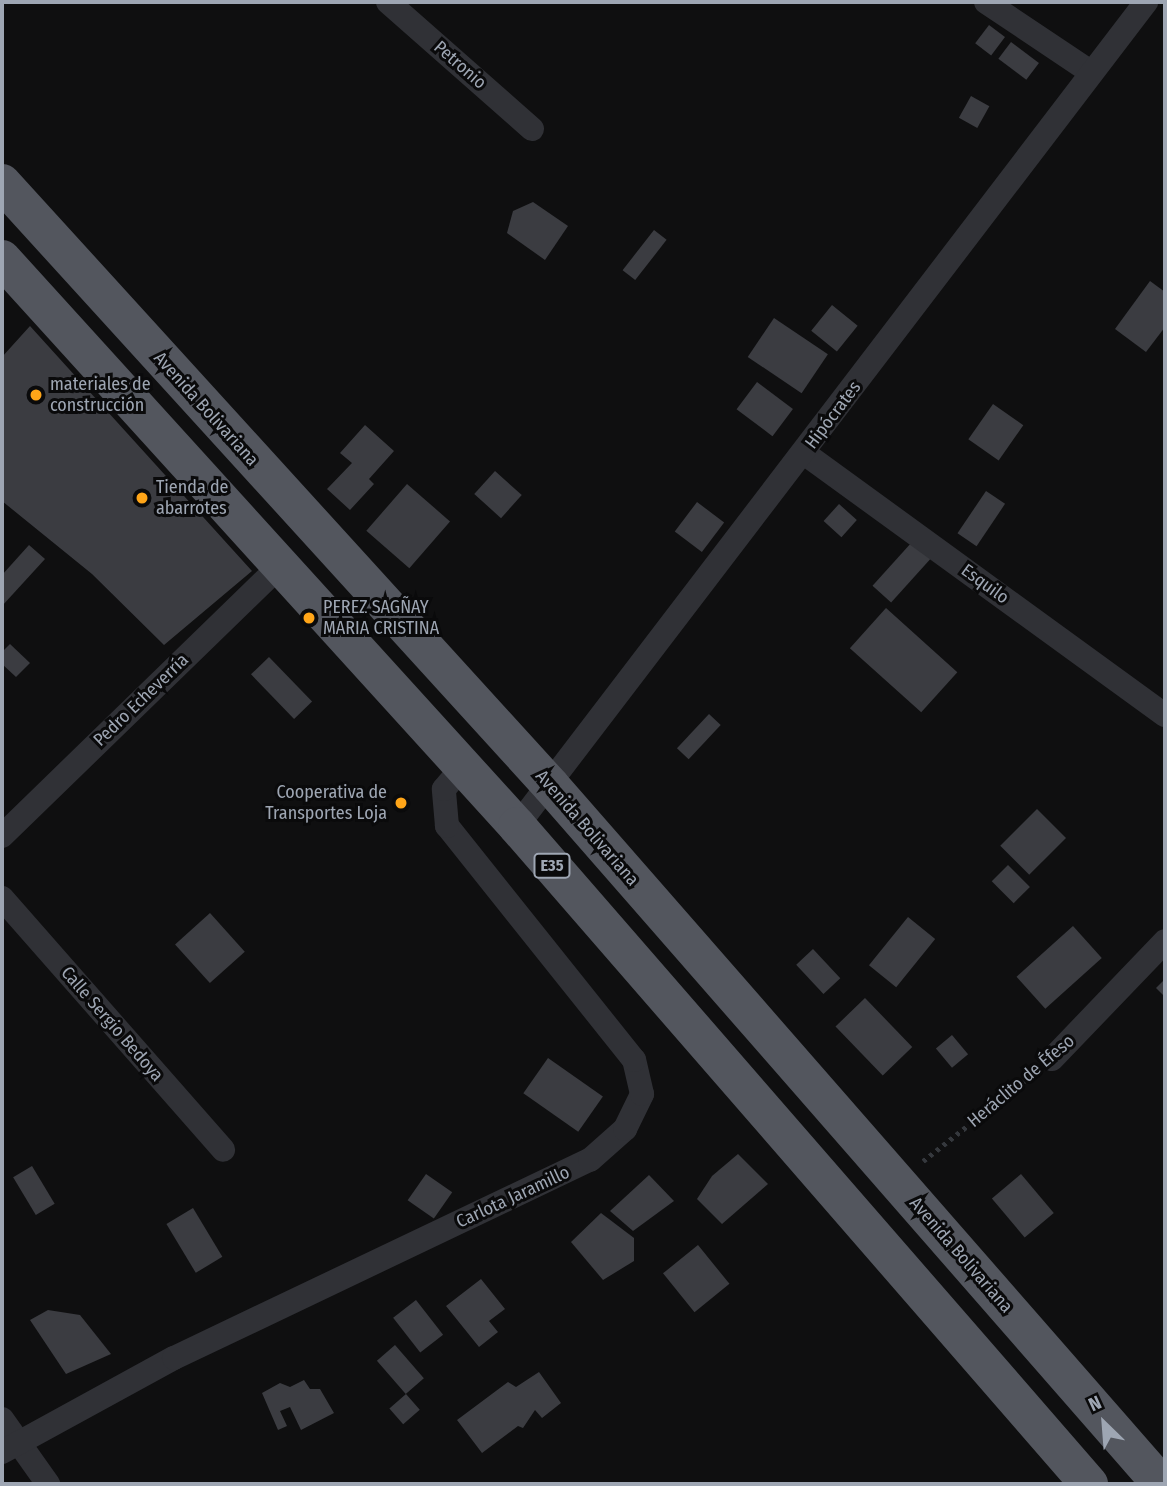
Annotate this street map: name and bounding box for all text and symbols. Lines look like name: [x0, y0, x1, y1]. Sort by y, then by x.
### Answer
street label: Petronio: [429, 36, 491, 94]
street label: Avenida Bolivariana: [149, 347, 263, 471]
place label: materiales de construcción: [50, 374, 151, 416]
street label: Hipócrates: [801, 377, 865, 453]
marker: materiales de construcción: [28, 387, 44, 403]
place label: Tienda de abarrotes: [156, 477, 228, 520]
marker: Tienda de abarrotes: [134, 490, 150, 506]
street label: Esquilo: [957, 559, 1013, 609]
place label: PEREZ SAGÑAY MARIA CRISTINA: [323, 597, 439, 640]
marker: PEREZ SAGÑAY MARIA CRISTINA: [301, 610, 317, 626]
street label: Pedro Echeverría: [89, 649, 193, 751]
street label: Avenida Bolivariana: [531, 766, 643, 890]
place label: Cooperativa de Transportes Loja: [265, 782, 387, 824]
marker: Cooperativa de Transportes Loja: [393, 795, 409, 811]
road number: E35: [533, 853, 571, 878]
street label: Calle Sergio Bedoya: [56, 962, 168, 1086]
street label: Heráclito de Éfeso: [963, 1030, 1079, 1132]
street label: Carlota Jaramillo: [453, 1161, 573, 1233]
street label: Avenida Bolivariana: [905, 1193, 1017, 1317]
north arrow: [1069, 1388, 1139, 1458]
text: N: [1085, 1391, 1105, 1416]

